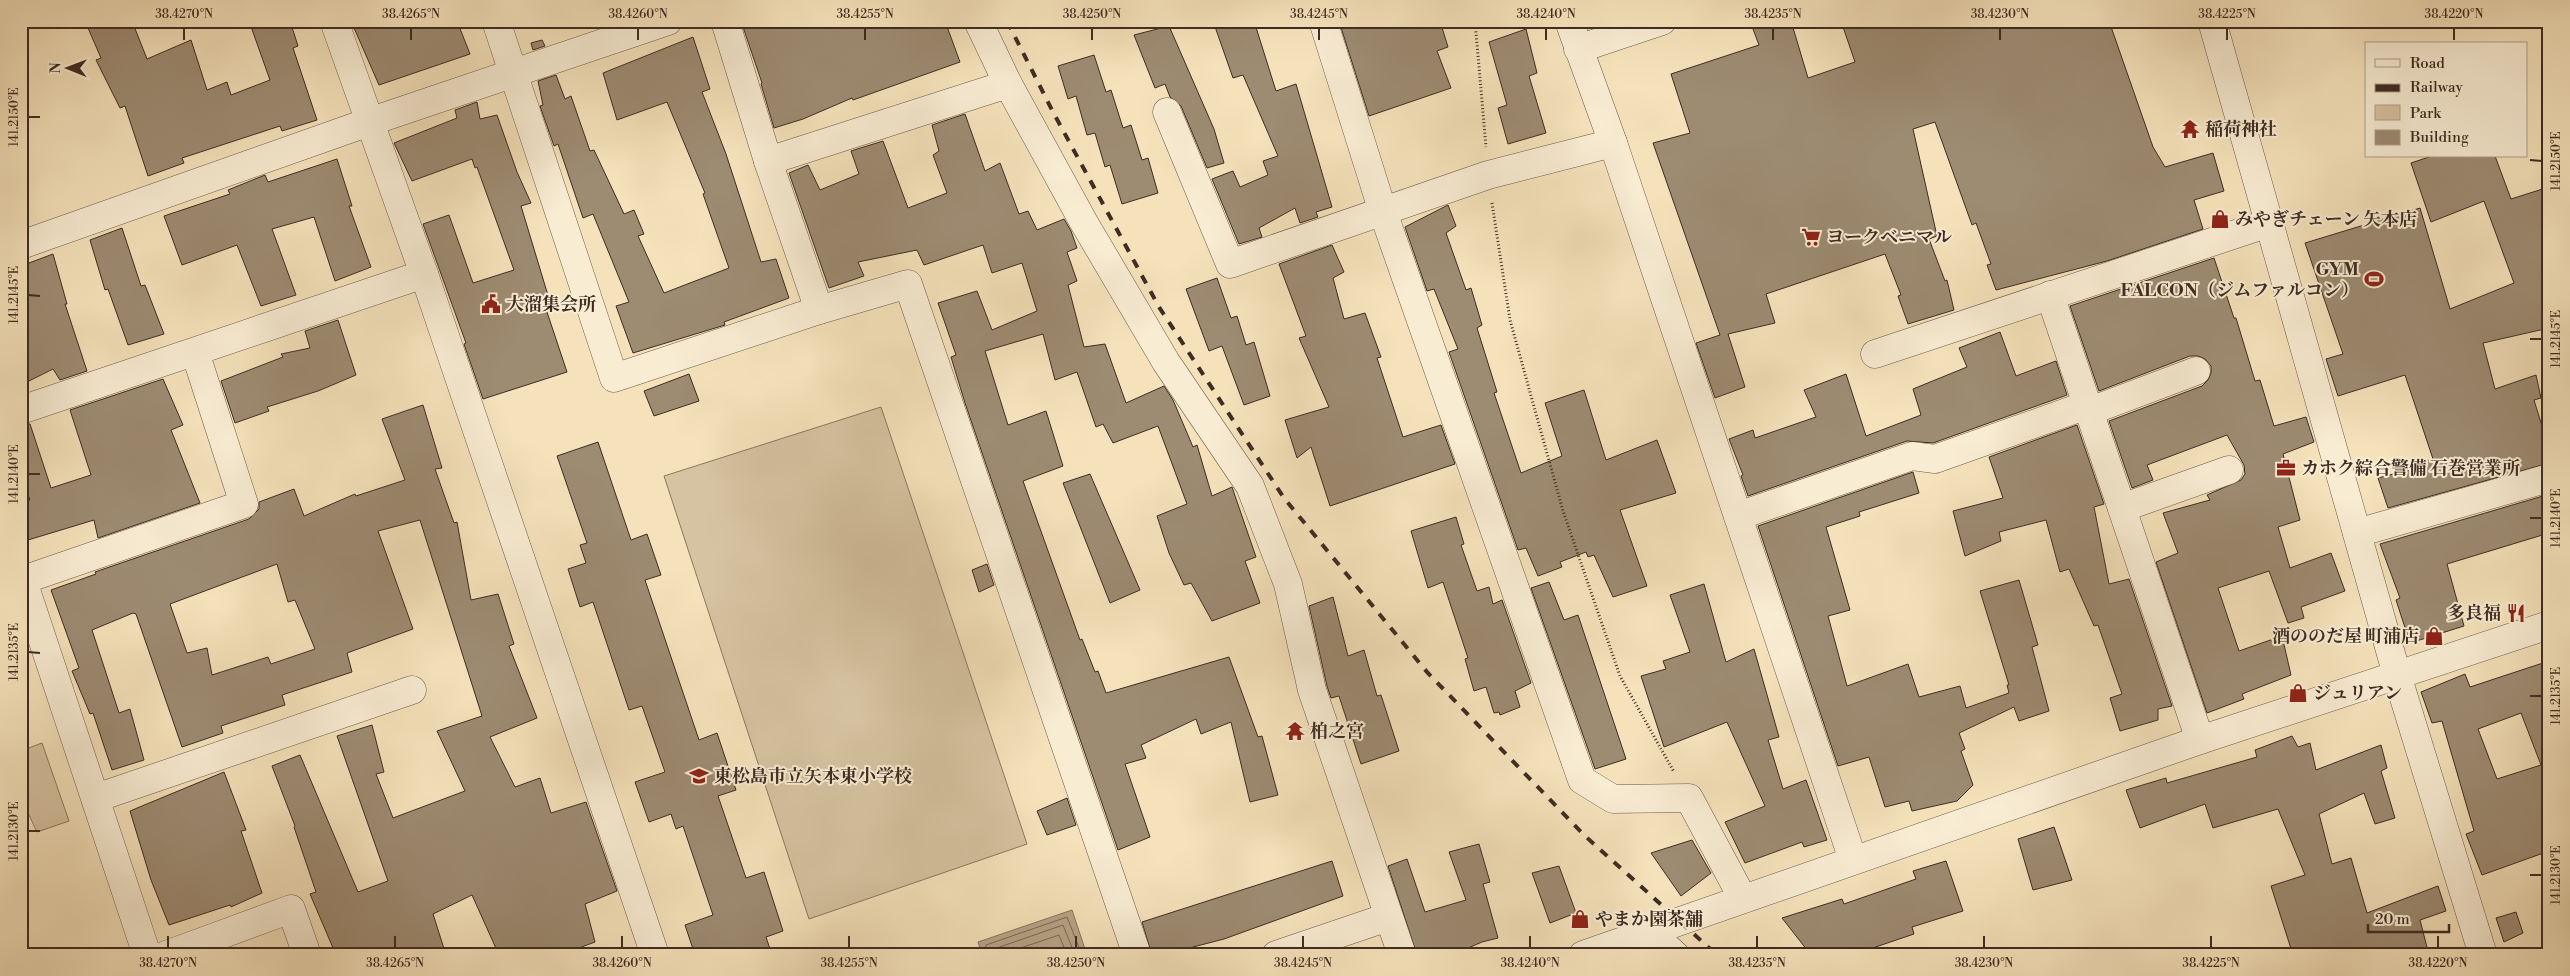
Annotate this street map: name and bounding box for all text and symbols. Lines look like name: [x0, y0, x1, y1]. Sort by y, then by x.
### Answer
text: 38.4270°N: [155, 7, 213, 22]
text: 38.4265°N: [382, 7, 440, 22]
text: 38.4260°N: [608, 7, 668, 22]
text: 38.4255°N: [836, 7, 894, 22]
text: 38.4250°N: [1063, 7, 1121, 22]
text: 38.4245°N: [1290, 7, 1348, 22]
text: 38.4240°N: [1516, 7, 1576, 22]
text: 38.4235°N: [1744, 7, 1802, 22]
text: 38.4230°N: [1971, 7, 2029, 22]
text: 38.4225°N: [2198, 7, 2256, 22]
text: 38.4220°N: [2425, 7, 2483, 22]
north arrow: [42, 42, 92, 92]
legend: [2365, 42, 2528, 158]
text: Road: [2410, 54, 2445, 73]
text: N: [47, 62, 65, 73]
text: Railway: [2410, 78, 2464, 97]
text: 141.2150°E: [7, 87, 22, 147]
text: Park: [2410, 104, 2442, 123]
temple icon: 稲荷神社: [2179, 118, 2201, 140]
place label: 稲荷神社: [2205, 118, 2277, 141]
text: Building: [2409, 128, 2469, 147]
text: 141.2150°E: [2549, 131, 2564, 191]
shop icon: みやぎチェーン 矢本店: [2209, 208, 2231, 230]
place label: みやぎチェーン 矢本店: [2235, 208, 2417, 231]
supermarket icon: ヨークベニマル: [1800, 226, 1822, 248]
place label: ヨークベニマル: [1826, 226, 1952, 249]
place label: GYM FALCON（ジムファルコン）: [2120, 258, 2359, 302]
text: 141.2145°E: [7, 266, 22, 324]
sports icon: GYM FALCON（ジムファルコン）: [2363, 268, 2385, 290]
public building icon: 大溜集会所: [480, 293, 502, 315]
place label: 大溜集会所: [506, 293, 596, 316]
text: 141.2145°E: [2549, 310, 2564, 368]
text: 141.2140°E: [7, 444, 22, 504]
office icon: カホク綜合警備 石巻営業所: [2275, 457, 2297, 479]
place label: カホク綜合警備 石巻営業所: [2301, 457, 2520, 480]
text: 141.2140°E: [2549, 488, 2564, 548]
place label: 多良福: [2447, 602, 2501, 625]
restaurant icon: 多良福: [2505, 602, 2527, 624]
text: 141.2135°E: [7, 623, 22, 681]
place label: 酒ののだ屋 町浦店: [2272, 625, 2419, 648]
shop icon: 酒ののだ屋 町浦店: [2423, 625, 2445, 647]
text: 141.2135°E: [2549, 667, 2564, 725]
shop icon: ジュリアン: [2287, 682, 2309, 704]
place label: ジュリアン: [2313, 682, 2402, 705]
temple icon: 柏之宮: [1284, 720, 1306, 742]
place label: 柏之宮: [1310, 720, 1364, 743]
school or university icon: 東松島市立矢本東小学校: [688, 765, 710, 787]
place label: 東松島市立矢本東小学校: [714, 765, 912, 788]
text: 141.2130°E: [7, 801, 22, 861]
text: 141.2130°E: [2549, 845, 2564, 905]
scale bar: [2368, 901, 2449, 933]
shop icon: やまか園茶舗: [1569, 908, 1591, 930]
place label: やまか園茶舗: [1595, 908, 1703, 931]
text: 20 m: [2375, 910, 2410, 929]
text: 38.4270°N: [139, 956, 197, 971]
text: 38.4265°N: [366, 956, 424, 971]
text: 38.4260°N: [592, 956, 652, 971]
text: 38.4255°N: [820, 956, 878, 971]
text: 38.4250°N: [1047, 956, 1105, 971]
text: 38.4245°N: [1274, 956, 1332, 971]
text: 38.4240°N: [1500, 956, 1560, 971]
text: 38.4235°N: [1728, 956, 1786, 971]
text: 38.4230°N: [1955, 956, 2013, 971]
text: 38.4225°N: [2182, 956, 2240, 971]
text: 38.4220°N: [2409, 956, 2467, 971]

